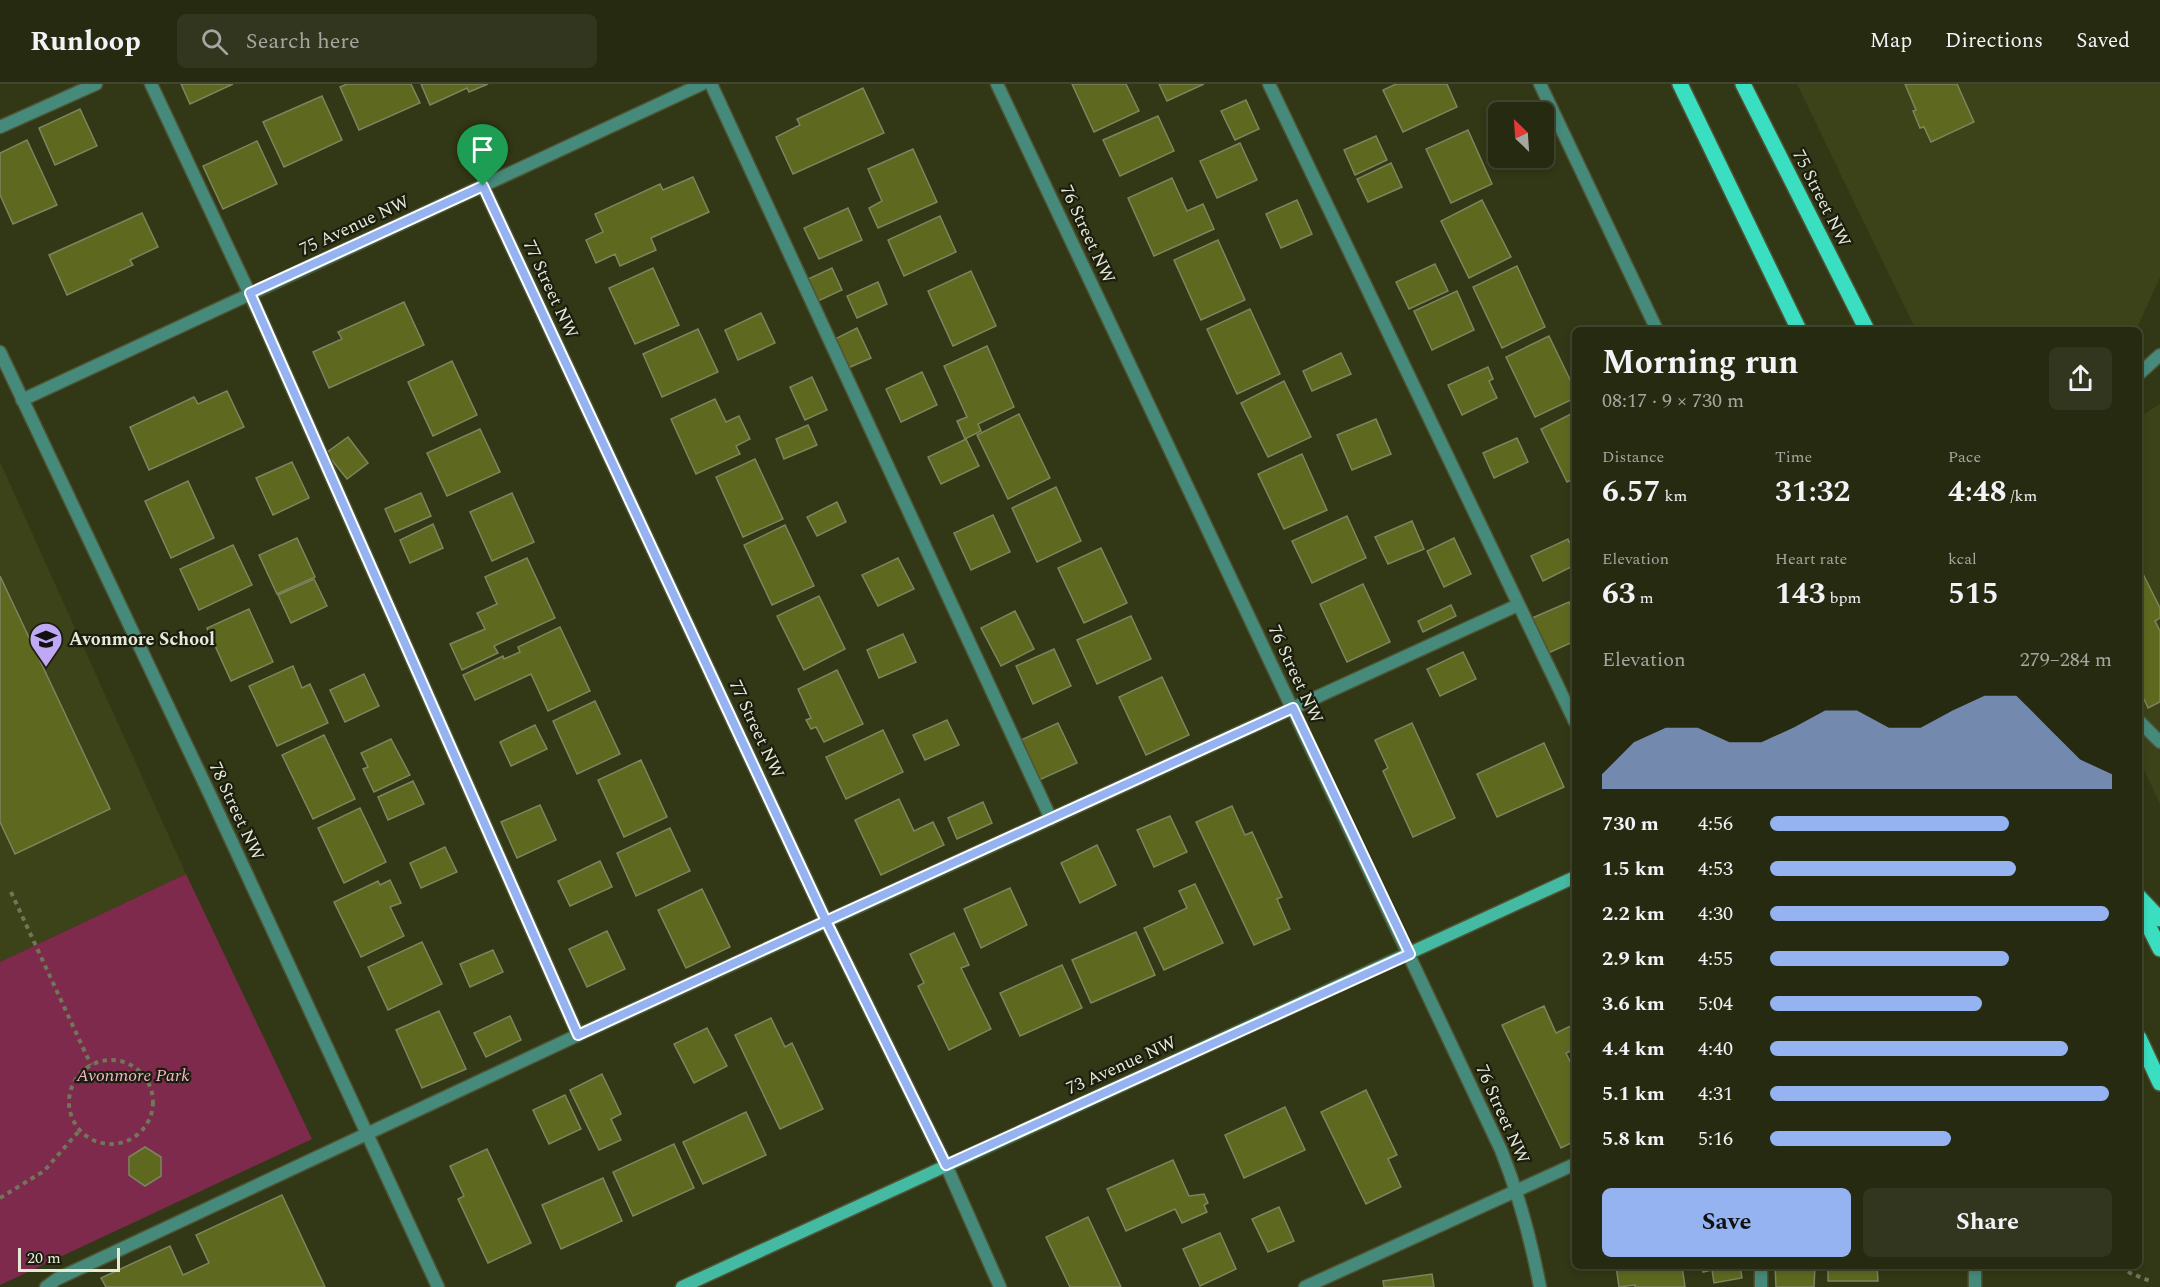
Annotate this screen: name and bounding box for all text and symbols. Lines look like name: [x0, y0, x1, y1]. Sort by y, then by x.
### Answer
search box: [177, 14, 597, 68]
text: Runloop: [30, 20, 141, 63]
icon: search: [198, 25, 231, 58]
text: Search here: [246, 25, 360, 58]
text: Map: [1870, 25, 1912, 57]
text: Directions: [1945, 25, 2043, 57]
text: Saved: [2076, 25, 2130, 57]
north arrow: [1488, 102, 1554, 168]
map controls: [1488, 102, 1554, 168]
pin: [457, 124, 508, 186]
icon: arrive: [466, 133, 499, 166]
street label: 75 Street NW: [1785, 145, 1858, 252]
street label: 76 Street NW: [1053, 180, 1122, 288]
street label: 75 Avenue NW: [295, 188, 414, 263]
street label: 77 Street NW: [516, 235, 585, 343]
text: Morning run: [1602, 338, 1799, 388]
button: share: [2049, 347, 2112, 410]
text: 08:17 · 9 × 730 m: [1602, 386, 1744, 416]
text: Distance: [1602, 445, 1664, 469]
text: Time: [1775, 445, 1812, 469]
text: Pace: [1948, 445, 1981, 469]
text: 6.57: [1602, 469, 1661, 515]
text: 31:32: [1775, 469, 1850, 515]
text: 4:48: [1948, 469, 2007, 515]
text: km: [1661, 484, 1687, 508]
text: /km: [2007, 484, 2037, 508]
text: Elevation: [1602, 547, 1669, 571]
text: Heart rate: [1775, 547, 1847, 571]
text: kcal: [1948, 547, 1977, 571]
text: 63: [1602, 571, 1636, 617]
text: 143: [1775, 571, 1826, 617]
text: 515: [1948, 571, 1999, 617]
text: m: [1636, 586, 1653, 610]
text: bpm: [1826, 586, 1861, 610]
street label: 76 Street NW: [1261, 620, 1330, 728]
school or university icon: Avonmore School: [28, 621, 64, 668]
place label: Avonmore School: [69, 626, 215, 653]
text: Elevation: [1602, 645, 1686, 675]
text: 279–284 m: [2020, 645, 2112, 675]
street label: 77 Street NW: [722, 675, 791, 783]
street label: 78 Street NW: [202, 757, 271, 865]
text: 730 m: [1602, 809, 1659, 839]
text: 4:56: [1698, 809, 1733, 839]
text: 1.5 km: [1602, 854, 1665, 884]
text: 4:53: [1698, 854, 1733, 884]
text: 2.2 km: [1602, 899, 1665, 929]
text: 4:30: [1698, 899, 1733, 929]
text: 2.9 km: [1602, 944, 1665, 974]
text: 4:55: [1698, 944, 1733, 974]
text: 3.6 km: [1602, 989, 1665, 1019]
text: 5:04: [1698, 989, 1733, 1019]
street label: 73 Avenue NW: [1062, 1029, 1181, 1102]
text: 4.4 km: [1602, 1034, 1665, 1064]
text: 4:40: [1698, 1034, 1733, 1064]
street label: 76 Street NW: [1469, 1060, 1537, 1168]
park label: Avonmore Park: [75, 1062, 190, 1089]
text: 5.1 km: [1602, 1079, 1665, 1109]
text: 4:31: [1698, 1079, 1733, 1109]
text: 5.8 km: [1602, 1124, 1665, 1154]
text: 5:16: [1698, 1124, 1733, 1154]
button: Save: [1602, 1188, 1851, 1257]
button: Share: [1863, 1188, 2112, 1257]
scale bar: [18, 1245, 120, 1272]
text: 20 m: [27, 1246, 61, 1270]

